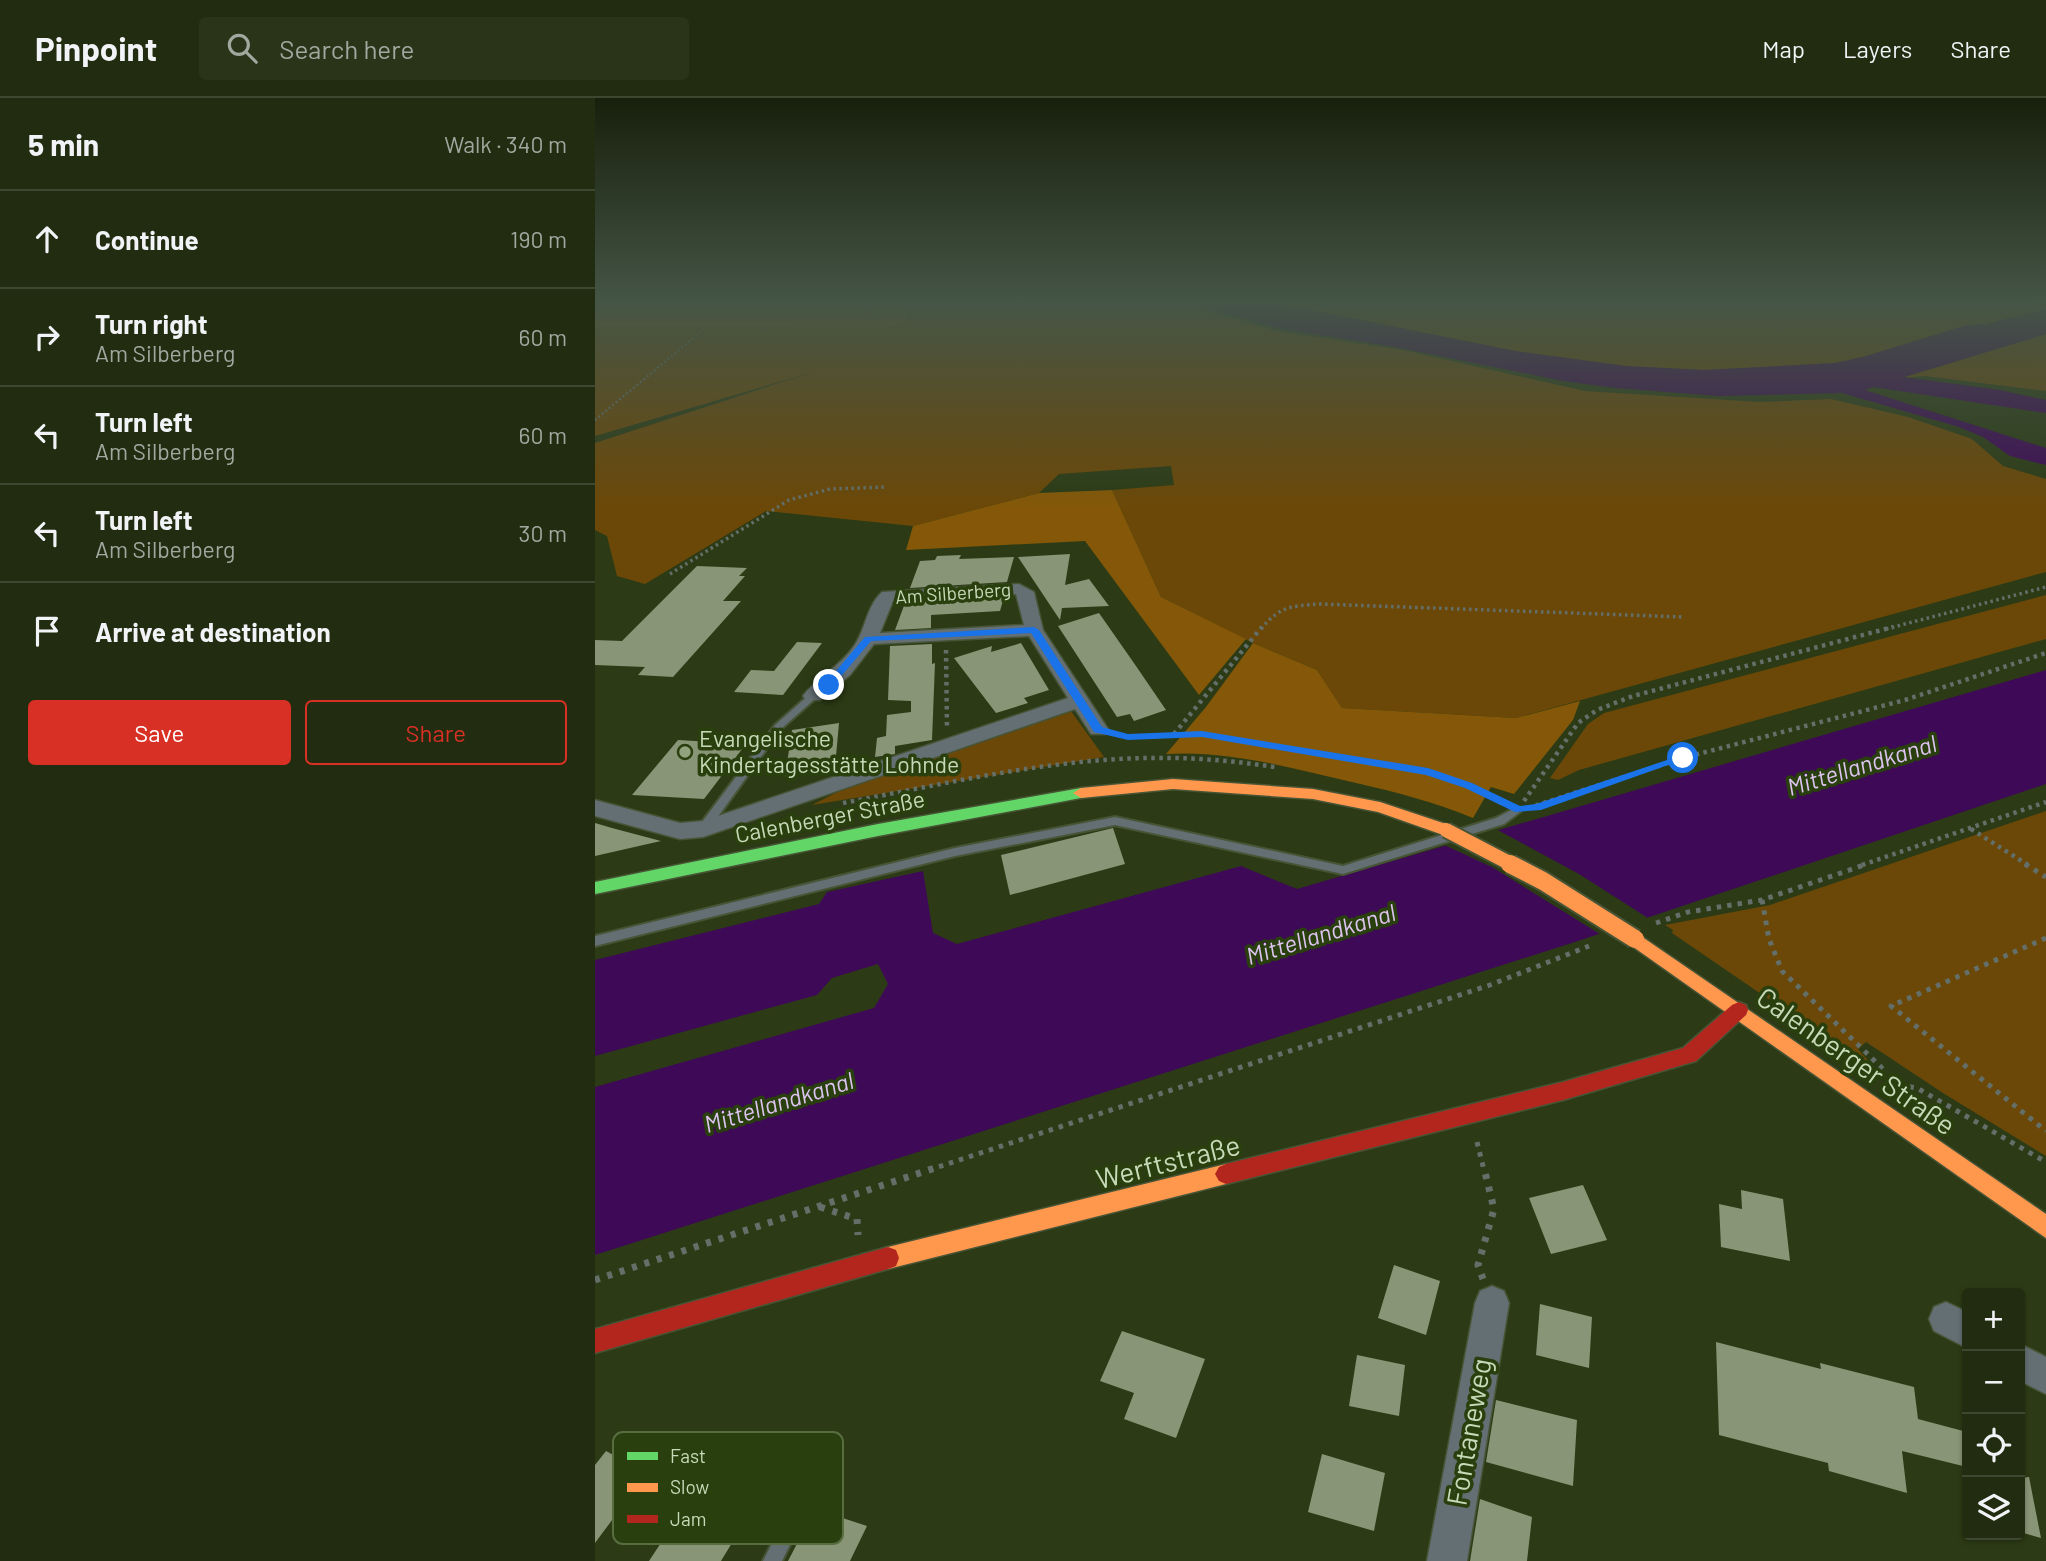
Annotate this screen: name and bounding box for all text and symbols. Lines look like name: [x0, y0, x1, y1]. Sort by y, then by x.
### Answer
search box: [199, 17, 689, 80]
text: Pinpoint: [35, 28, 157, 68]
icon: search: [223, 29, 261, 67]
text: Search here: [279, 33, 414, 64]
text: Map: [1762, 34, 1805, 63]
text: Layers: [1843, 34, 1912, 63]
text: Share: [1950, 34, 2011, 63]
text: 5 min: [28, 126, 99, 162]
text: Walk · 340 m: [444, 130, 567, 158]
icon: ahead: [28, 220, 66, 258]
text: Continue: [95, 224, 199, 255]
text: 190 m: [510, 225, 567, 253]
text: Turn right: [95, 308, 208, 339]
icon: right: [28, 318, 66, 356]
text: 60 m: [519, 323, 567, 351]
text: Am Silberberg: [95, 339, 235, 367]
text: Turn left: [95, 406, 193, 437]
icon: left: [28, 416, 66, 454]
text: 60 m: [519, 421, 567, 449]
text: Am Silberberg: [95, 437, 235, 465]
text: Turn left: [95, 504, 193, 535]
icon: left: [28, 514, 66, 552]
text: 30 m: [519, 519, 567, 547]
text: Am Silberberg: [95, 535, 235, 563]
street label: Am Silberberg: [894, 577, 1012, 608]
icon: arrive: [28, 612, 66, 650]
text: Arrive at destination: [95, 616, 331, 647]
route end: [813, 669, 844, 700]
button: Save: [28, 700, 291, 765]
button: Share: [305, 700, 567, 765]
place label: Evangelische Kindertagesstätte Lohnde: [699, 724, 959, 778]
water label: Mittellandkanal: [1783, 728, 1940, 801]
route start: [1667, 742, 1698, 773]
marker: Evangelische Kindertagesstätte Lohnde: [677, 744, 693, 760]
street label: Calenberger Straße: [733, 784, 927, 848]
water label: Mittellandkanal: [1242, 897, 1399, 970]
street label: Calenberger Straße: [1751, 979, 1962, 1141]
water label: Mittellandkanal: [700, 1065, 857, 1138]
street label: Werftstraße: [1092, 1127, 1243, 1195]
map controls: [1962, 1288, 2025, 1540]
button: +: [1962, 1288, 2025, 1351]
button: −: [1962, 1351, 2025, 1414]
street label: Fontaneweg: [1438, 1356, 1498, 1508]
button: locate: [1962, 1414, 2025, 1477]
legend: [613, 1432, 843, 1544]
text: Fast: [670, 1444, 706, 1467]
text: Slow: [670, 1475, 709, 1498]
button: layers: [1962, 1477, 2025, 1540]
text: Jam: [670, 1507, 706, 1530]

